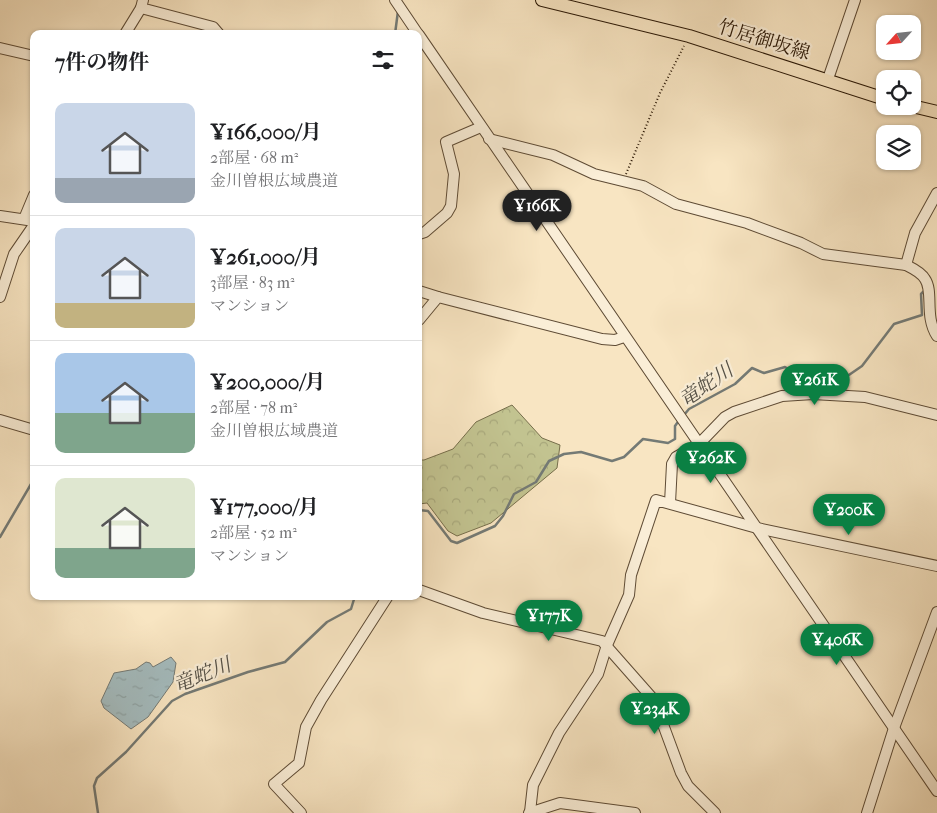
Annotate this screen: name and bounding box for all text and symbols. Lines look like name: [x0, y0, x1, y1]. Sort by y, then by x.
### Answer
north arrow: [876, 15, 921, 60]
map controls: [876, 15, 921, 170]
street label: 竹居御坂線: [715, 16, 813, 64]
icon: filters: [369, 46, 397, 74]
text: 7件の物件: [55, 50, 149, 74]
button: locate: [876, 70, 921, 115]
text: ¥166,000/月: [210, 120, 322, 144]
icon: home: [95, 123, 155, 183]
button: layers: [876, 125, 921, 170]
text: 2部屋 · 68 m²: [210, 148, 298, 167]
text: 金川曽根広域農道: [210, 171, 338, 190]
pin: ¥166K: [502, 190, 572, 232]
text: ¥166K: [513, 196, 561, 215]
text: ¥261,000/月: [210, 245, 321, 269]
icon: home: [95, 248, 155, 308]
text: 3部屋 · 83 m²: [210, 273, 295, 292]
text: マンション: [210, 296, 289, 315]
water label: 竜蛇川: [675, 358, 739, 411]
pin: ¥261K: [780, 364, 850, 406]
text: ¥200,000/月: [210, 370, 326, 394]
text: ¥261K: [792, 370, 838, 389]
icon: home: [95, 373, 155, 433]
text: 2部屋 · 78 m²: [210, 398, 297, 417]
text: 金川曽根広域農道: [210, 421, 338, 440]
pin: ¥262K: [676, 442, 746, 484]
text: ¥262K: [686, 448, 736, 467]
pin: ¥200K: [814, 494, 884, 536]
text: ¥177,000/月: [210, 495, 319, 519]
icon: home: [95, 498, 155, 558]
text: ¥200K: [824, 500, 874, 519]
text: 2部屋 · 52 m²: [210, 523, 297, 542]
text: マンション: [210, 546, 289, 565]
pin: ¥177K: [514, 600, 584, 642]
text: ¥177K: [526, 606, 572, 625]
pin: ¥406K: [802, 624, 872, 666]
text: ¥406K: [811, 630, 863, 649]
water label: 竜蛇川: [170, 652, 236, 697]
pin: ¥234K: [620, 692, 690, 735]
text: ¥234K: [631, 699, 679, 718]

